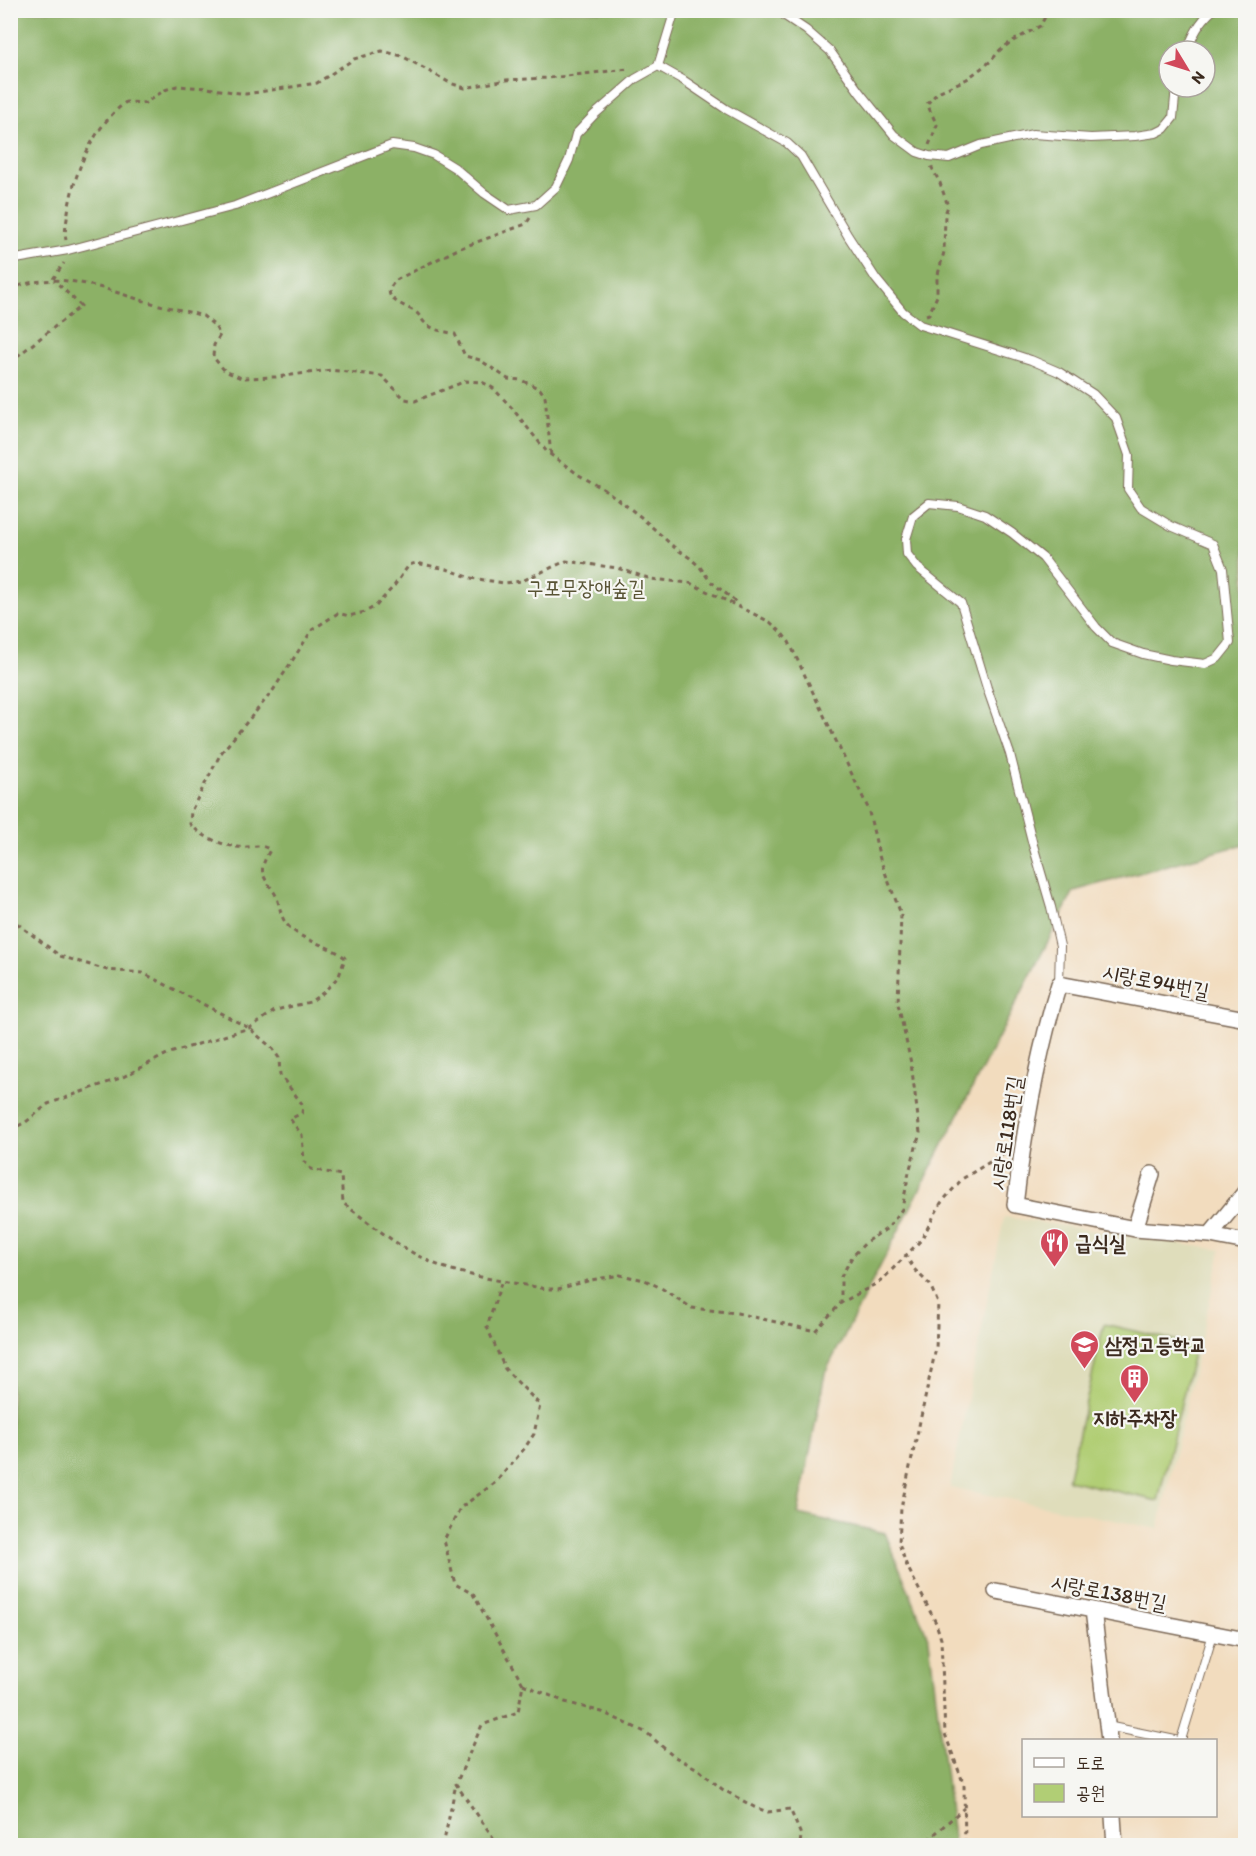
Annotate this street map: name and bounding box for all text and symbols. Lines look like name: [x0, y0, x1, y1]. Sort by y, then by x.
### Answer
north arrow: [1157, 39, 1217, 99]
text: N: [1188, 68, 1209, 88]
park label: 구포무장애숲길: [527, 575, 645, 600]
street label: 시랑로94번길: [1101, 958, 1212, 1004]
street label: 시랑로118번길: [985, 1074, 1027, 1192]
restaurant icon: 급식실: [1038, 1226, 1070, 1268]
place label: 급식실: [1075, 1230, 1126, 1255]
school or university icon: 삼정고등학교: [1068, 1328, 1100, 1370]
place label: 삼정고등학교: [1105, 1332, 1206, 1357]
building icon: 지하주차장: [1119, 1362, 1151, 1404]
place label: 지하주차장: [1093, 1405, 1177, 1430]
street label: 시랑로138번길: [1049, 1569, 1169, 1615]
legend: [1022, 1739, 1217, 1817]
text: 도로: [1076, 1752, 1105, 1774]
text: 공원: [1076, 1782, 1105, 1804]

